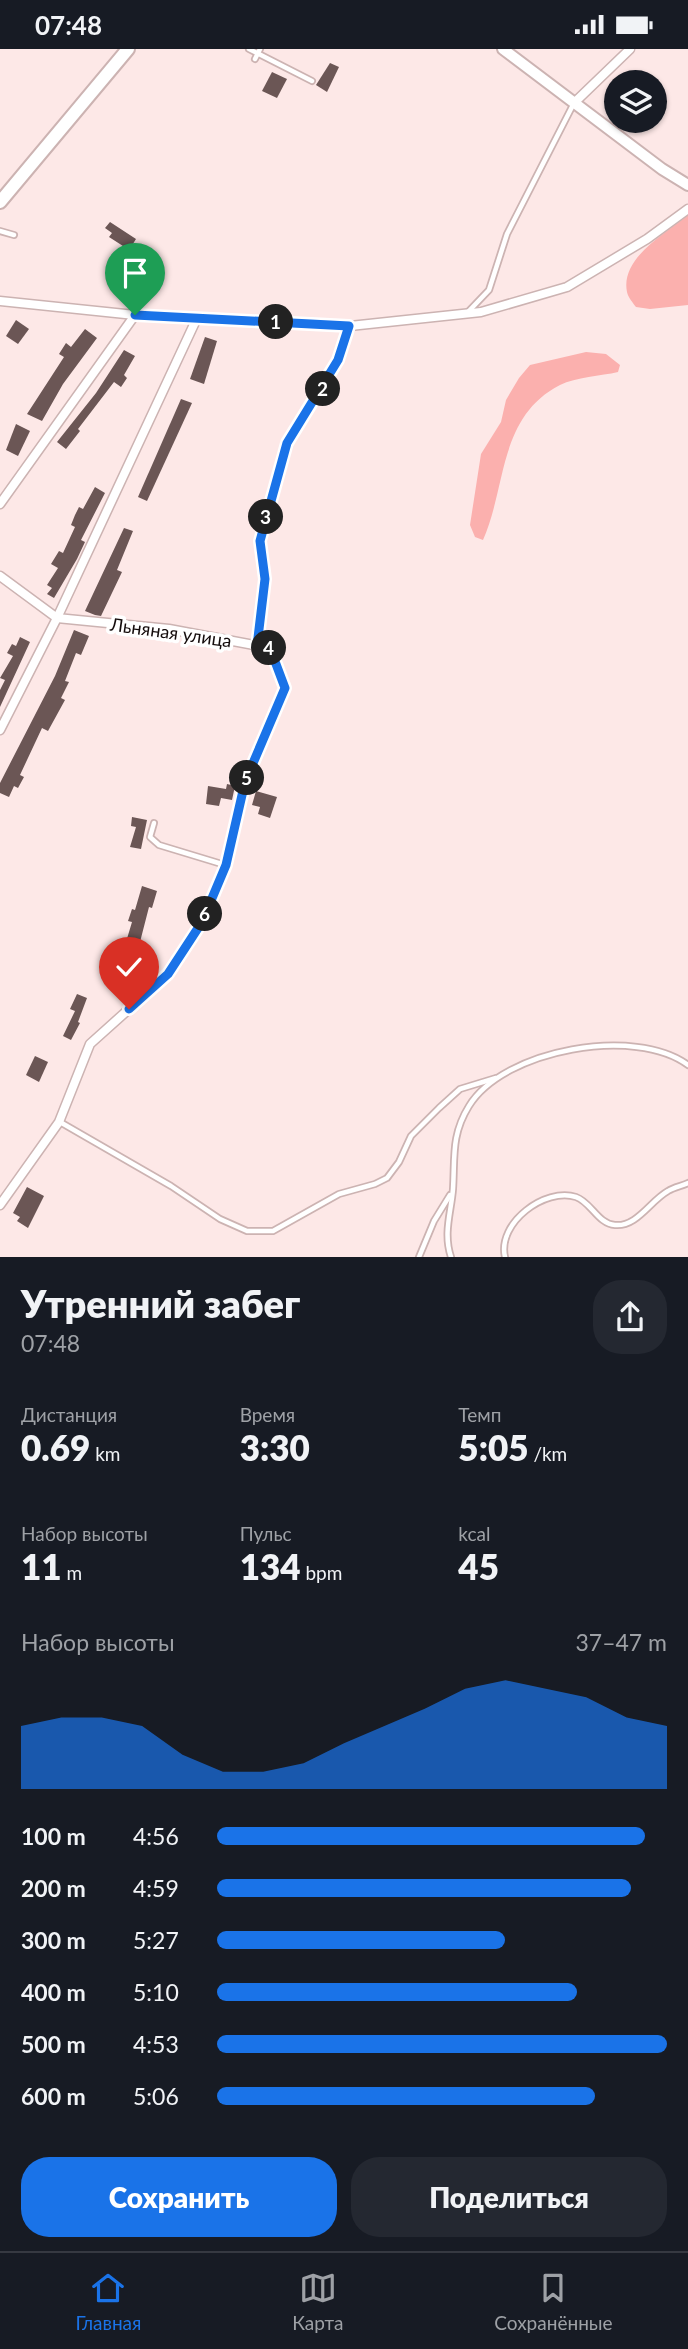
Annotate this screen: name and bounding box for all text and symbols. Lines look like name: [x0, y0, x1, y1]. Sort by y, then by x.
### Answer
text: 07:48: [35, 9, 102, 41]
map controls: [604, 70, 667, 133]
button: layers: [604, 70, 667, 133]
pin: [105, 243, 165, 315]
icon: arrive: [116, 254, 154, 292]
pin: 1: [258, 305, 294, 339]
text: 1: [270, 310, 281, 333]
pin: 2: [306, 371, 340, 407]
text: 2: [317, 377, 328, 400]
pin: 3: [248, 499, 284, 535]
text: 3: [260, 505, 271, 528]
street label: Льняная улица: [108, 612, 233, 651]
pin: 4: [252, 631, 286, 665]
text: 4: [263, 636, 274, 659]
pin: 5: [230, 761, 264, 795]
text: 5: [241, 766, 252, 789]
pin: 6: [188, 897, 222, 931]
text: 6: [199, 902, 210, 925]
pin: [99, 937, 159, 1009]
icon: check: [110, 948, 148, 986]
text: Утренний забег: [21, 1280, 300, 1326]
button: share: [593, 1280, 667, 1354]
text: 07:48: [21, 1329, 80, 1357]
text: Дистанция: [21, 1403, 117, 1426]
text: Время: [240, 1403, 295, 1426]
text: Темп: [458, 1403, 501, 1426]
text: 0.69: [21, 1426, 90, 1468]
text: 3:30: [240, 1426, 310, 1468]
text: 5:05: [458, 1426, 529, 1468]
text: km: [90, 1442, 120, 1465]
text: /km: [529, 1442, 567, 1465]
text: Набор высоты: [21, 1522, 148, 1545]
text: Пульс: [240, 1522, 292, 1545]
text: kcal: [458, 1522, 490, 1545]
text: 11: [21, 1545, 62, 1587]
text: 134: [240, 1545, 301, 1587]
text: 45: [458, 1545, 499, 1587]
text: m: [62, 1561, 82, 1584]
text: bpm: [301, 1561, 342, 1584]
text: Набор высоты: [21, 1628, 175, 1656]
text: 37–47 m: [575, 1628, 667, 1656]
text: 100 m: [21, 1822, 86, 1850]
text: 4:56: [133, 1822, 179, 1850]
text: 200 m: [21, 1874, 86, 1902]
text: 4:59: [133, 1874, 179, 1902]
text: 300 m: [21, 1926, 86, 1954]
text: 5:27: [133, 1926, 179, 1954]
text: 400 m: [21, 1978, 86, 2006]
text: 5:10: [133, 1978, 179, 2006]
text: 500 m: [21, 2030, 86, 2058]
text: 4:53: [133, 2030, 179, 2058]
text: 600 m: [21, 2082, 86, 2110]
text: 5:06: [133, 2082, 179, 2110]
button: Сохранить: [21, 2157, 337, 2237]
button: Поделиться: [351, 2157, 667, 2237]
tab: Главная: [75, 2269, 141, 2334]
tab: Карта: [292, 2269, 344, 2334]
tab: Сохранённые: [494, 2269, 613, 2334]

